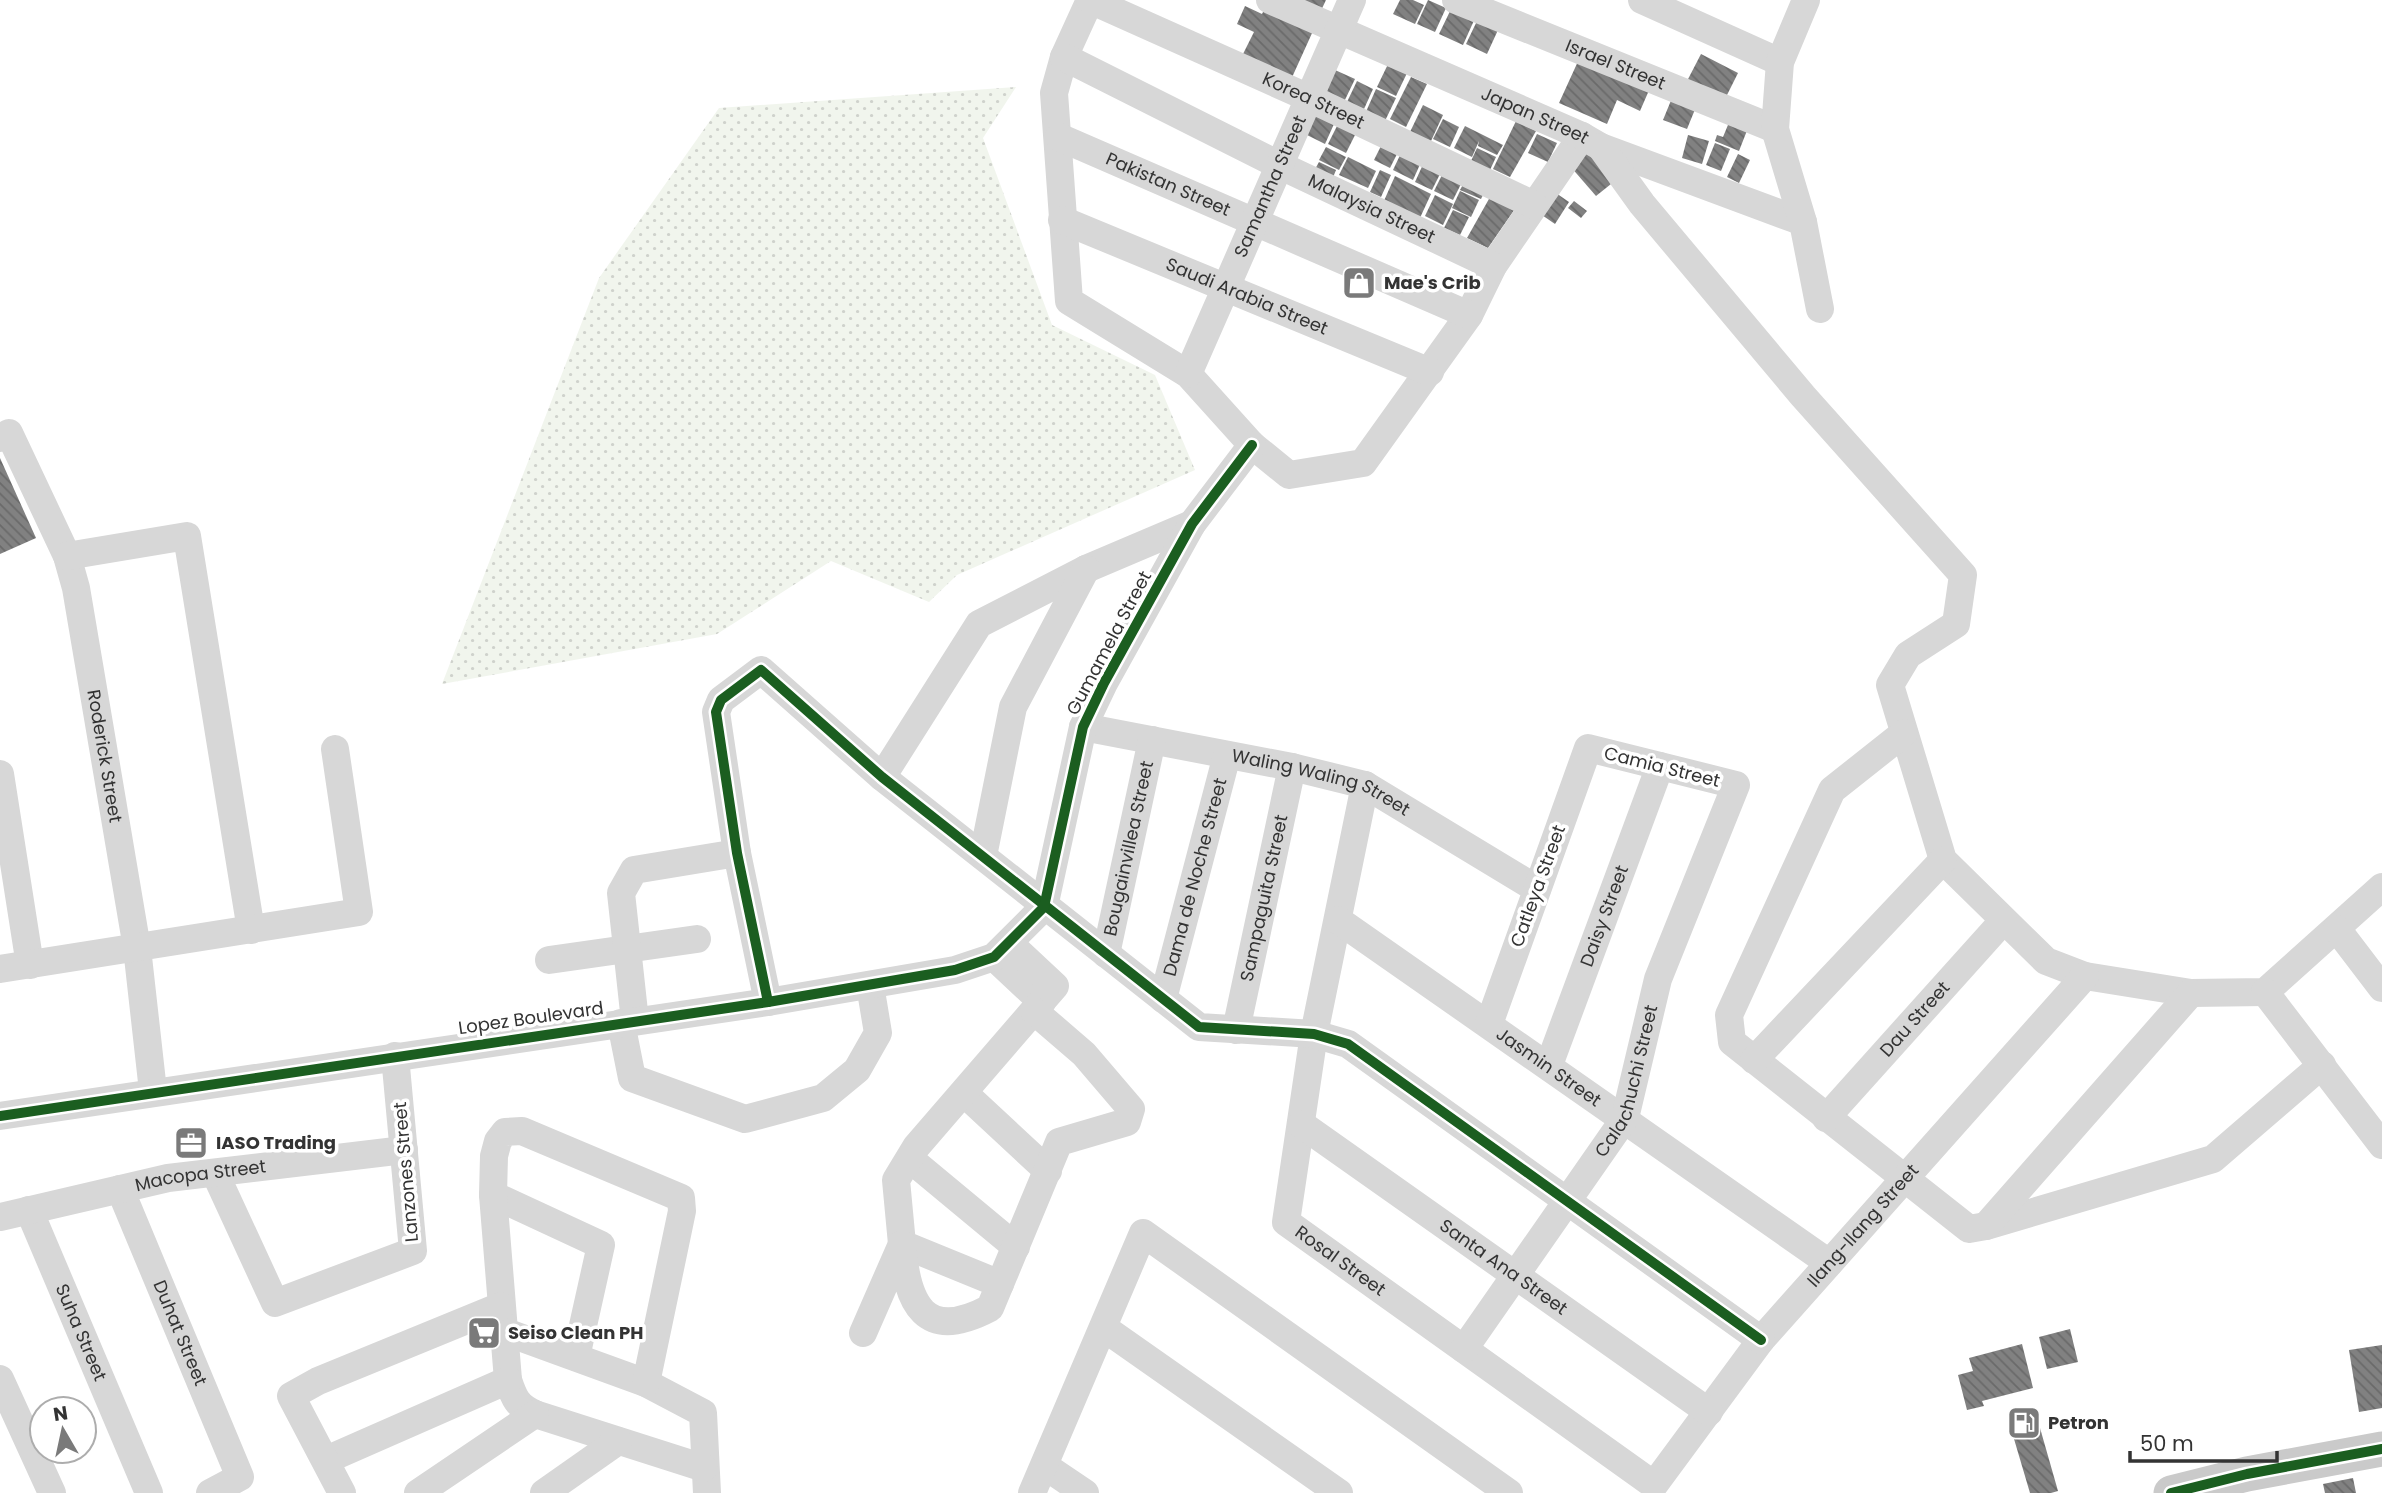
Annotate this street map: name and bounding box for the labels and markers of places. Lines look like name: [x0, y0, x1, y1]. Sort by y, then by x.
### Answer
shop icon: Mae's Crib: [1340, 264, 1378, 302]
place label: Mae's Crib: [1384, 270, 1481, 295]
office icon: IASO Trading: [172, 1124, 210, 1162]
place label: IASO Trading: [216, 1130, 336, 1155]
supermarket icon: Seiso Clean PH: [465, 1314, 503, 1352]
place label: Seiso Clean PH: [508, 1320, 643, 1345]
fuel station icon: Petron: [2005, 1404, 2043, 1442]
place label: Petron: [2048, 1410, 2109, 1435]

